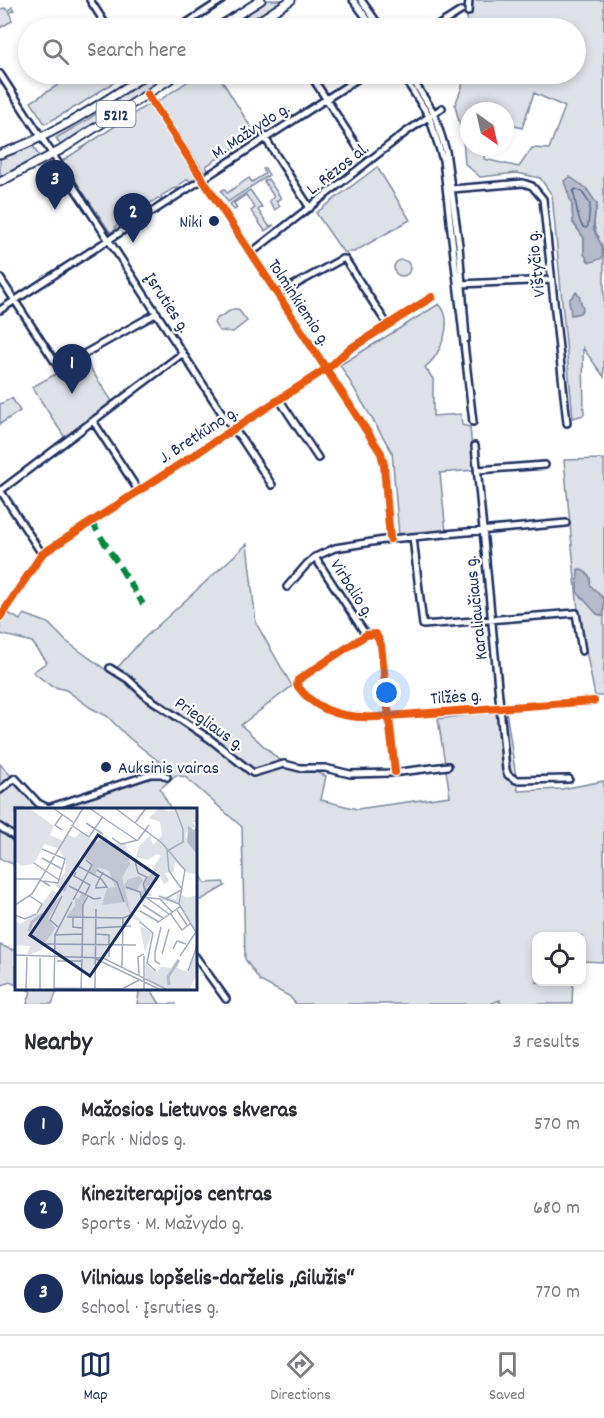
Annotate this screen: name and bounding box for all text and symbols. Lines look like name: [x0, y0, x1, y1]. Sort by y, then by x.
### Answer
search box: [18, 18, 586, 84]
icon: search: [39, 35, 72, 68]
text: Search here: [87, 36, 186, 67]
street label: M. Mažvydo g.: [207, 97, 296, 167]
road number: 5212: [96, 101, 136, 127]
north arrow: [460, 102, 514, 156]
street label: L. Rėzos al.: [302, 138, 375, 202]
pin: 3: [36, 160, 74, 210]
pin: 2: [114, 194, 152, 243]
place label: Niki: [179, 211, 202, 236]
marker: Niki: [207, 214, 221, 228]
street label: Vištyčio g.: [522, 229, 553, 298]
street label: Tolminkiemio g.: [260, 255, 335, 352]
street label: Įsruties g.: [137, 268, 195, 339]
pin: 1: [52, 344, 92, 394]
street label: J. Bretkūno g.: [155, 401, 244, 471]
street label: Karaliaučiaus g.: [460, 554, 495, 661]
street label: Virbalio g.: [323, 555, 379, 624]
your location: [372, 678, 401, 707]
street label: Tilžės g.: [430, 684, 483, 713]
street label: Priegliaus g.: [169, 692, 249, 758]
place label: Auksinis vairas: [118, 757, 219, 782]
marker: Auksinis vairas: [99, 760, 113, 774]
inset map: [15, 808, 196, 989]
map controls: [532, 932, 586, 986]
button: locate: [532, 932, 586, 986]
text: Nearby: [24, 1025, 92, 1062]
text: 3 results: [513, 1029, 580, 1057]
text: Mažosios Lietuvos skveras: [81, 1096, 297, 1127]
text: 1: [41, 1111, 46, 1139]
text: 570 m: [534, 1111, 580, 1139]
text: Park · Nidos g.: [81, 1127, 186, 1155]
text: Kineziterapijos centras: [81, 1180, 272, 1211]
text: 2: [39, 1195, 48, 1223]
text: 680 m: [533, 1195, 580, 1223]
text: Sports · M. Mažvydo g.: [81, 1211, 244, 1239]
text: Vilniaus lopšelis-darželis „Gilužis“: [81, 1264, 355, 1295]
text: 3: [39, 1279, 48, 1307]
text: 770 m: [535, 1279, 580, 1307]
text: School · Įsruties g.: [81, 1295, 219, 1323]
tab: Map: [79, 1348, 112, 1407]
tab: Directions: [270, 1348, 331, 1407]
tab: Saved: [489, 1348, 525, 1407]

